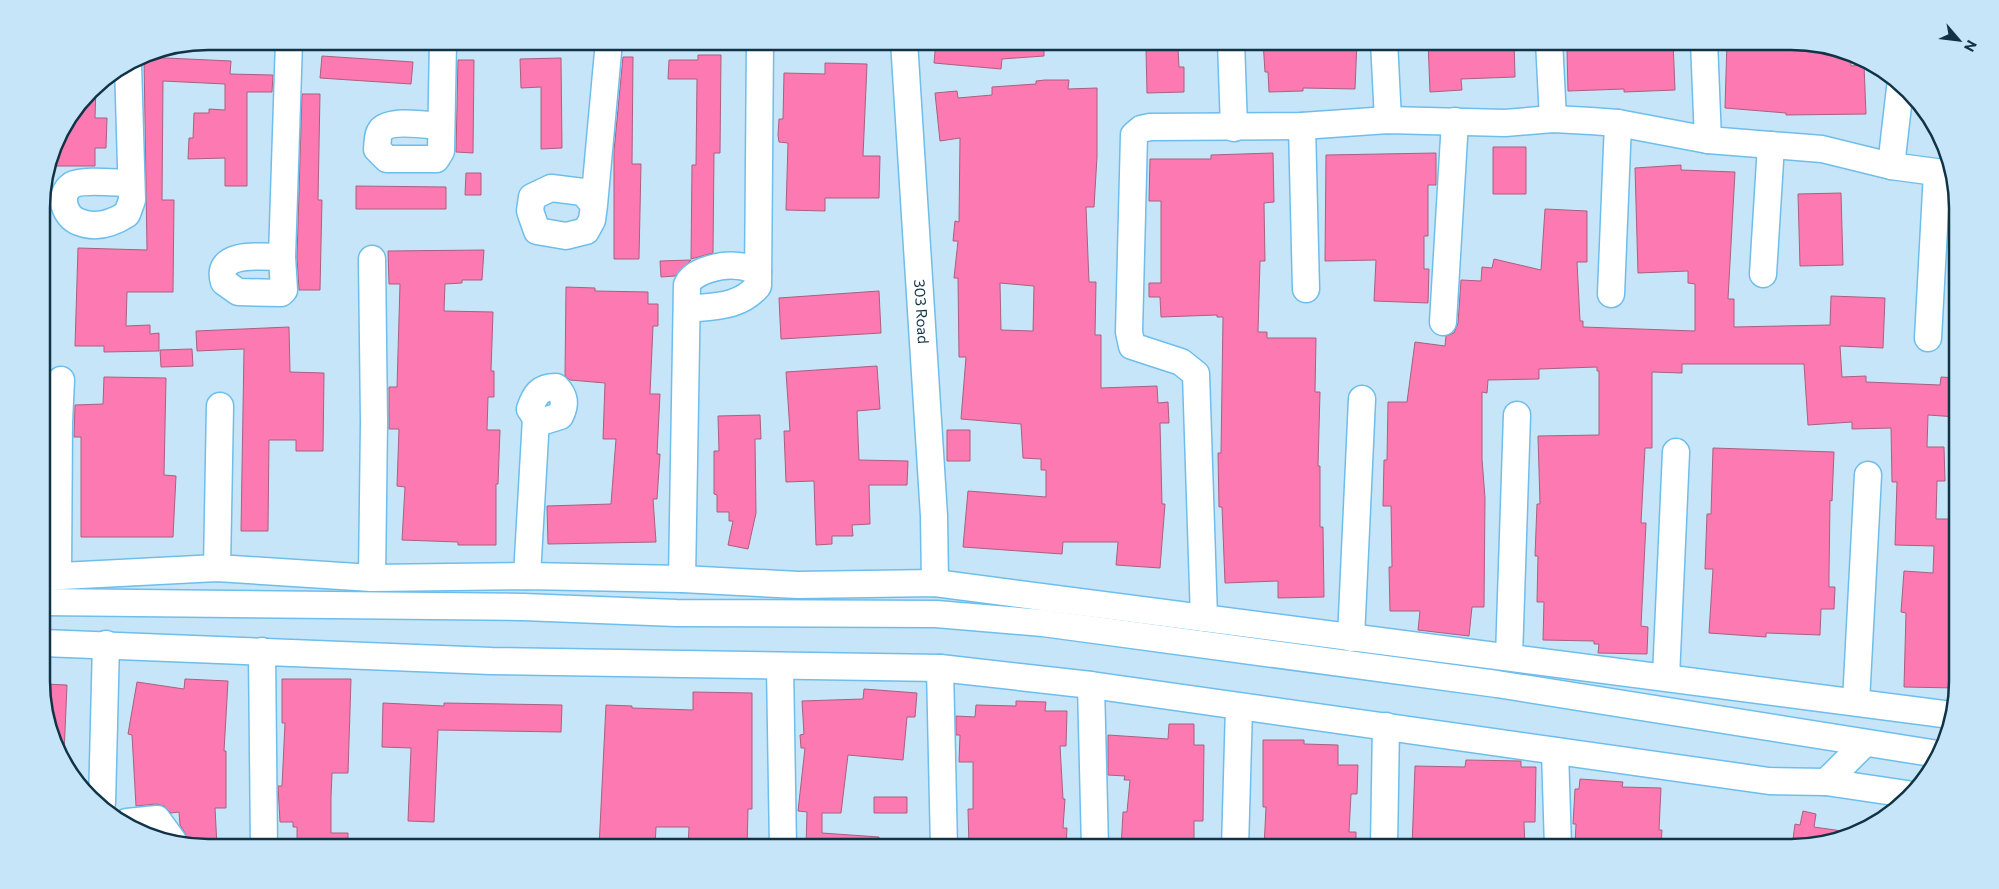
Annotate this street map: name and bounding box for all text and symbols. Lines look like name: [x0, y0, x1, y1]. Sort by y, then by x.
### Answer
north arrow: [1934, 15, 1984, 65]
text: N: [1961, 38, 1981, 55]
street label: 303 Road: [911, 278, 933, 344]

